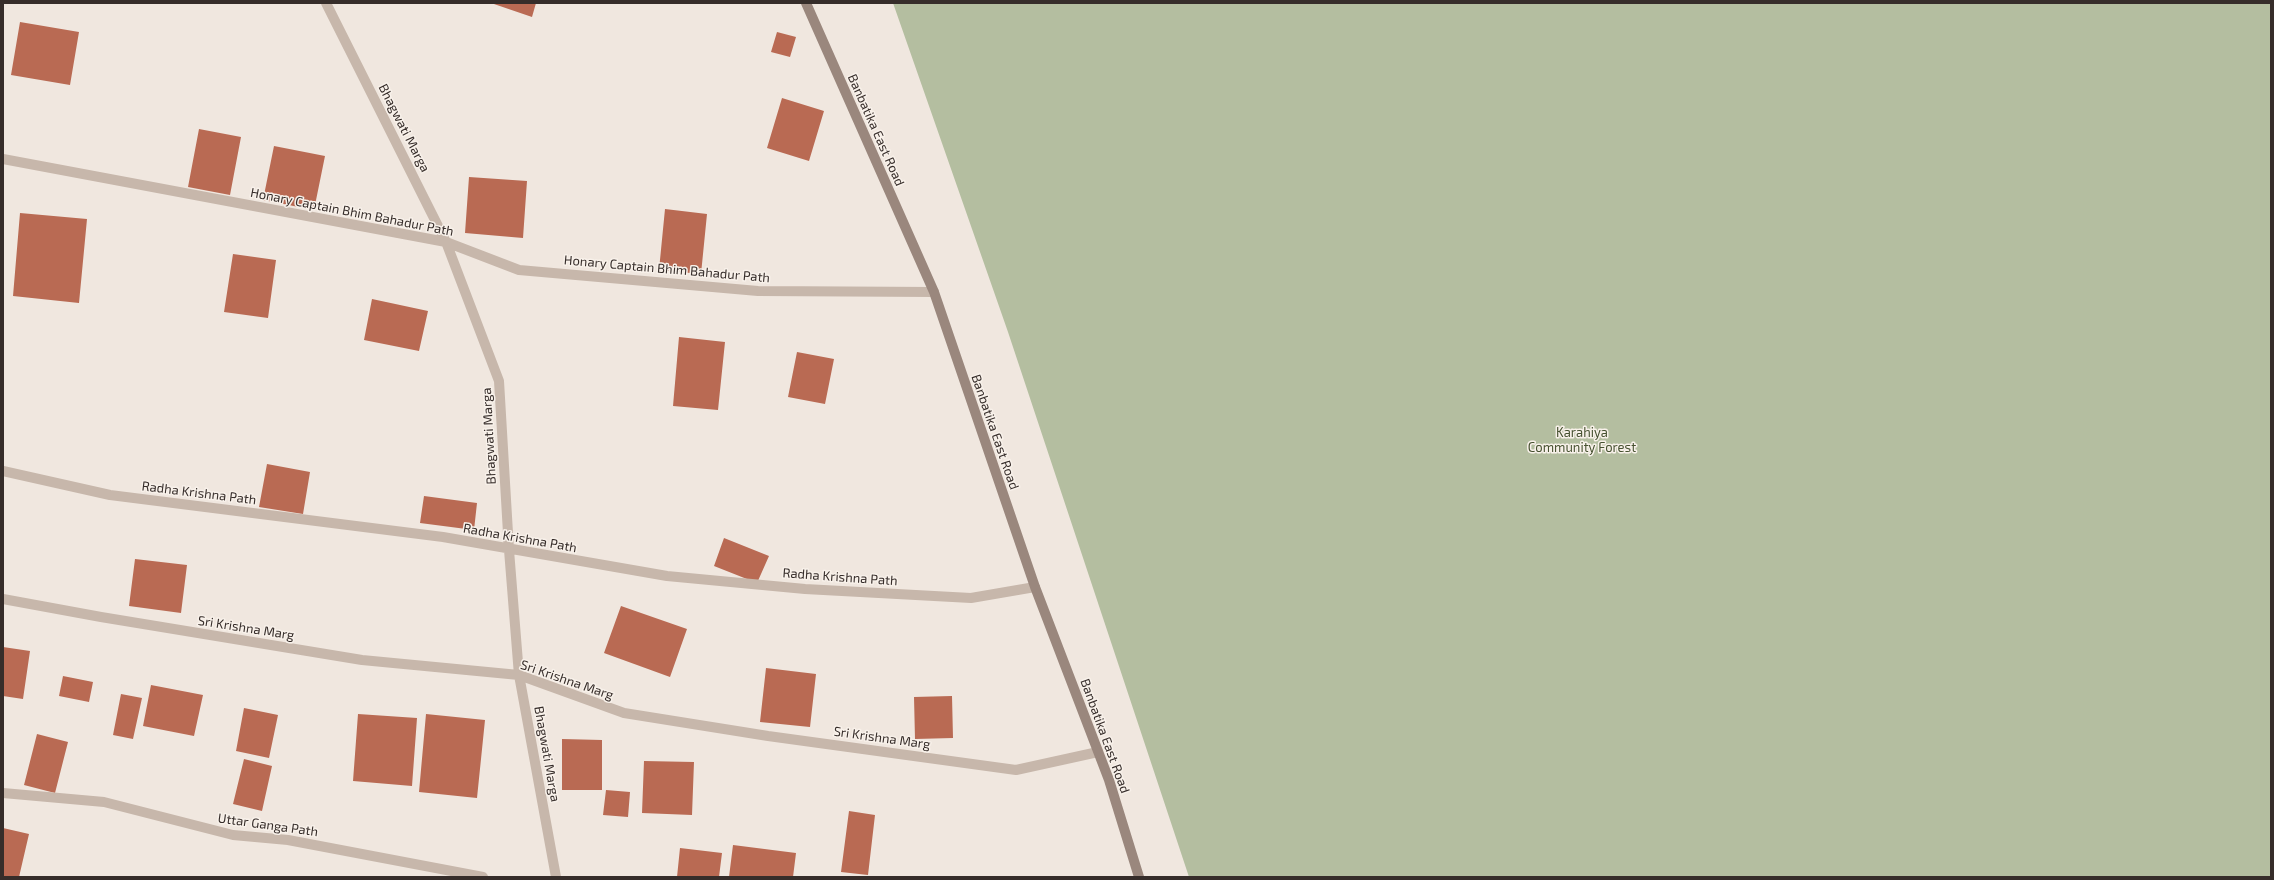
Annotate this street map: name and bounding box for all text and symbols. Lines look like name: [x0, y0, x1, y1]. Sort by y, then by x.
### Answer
street label: Banbatika East Road: [844, 72, 908, 188]
street label: Bhagwati Marga: [375, 81, 433, 175]
street label: Honary Captain Bhim Bahadur Path: [249, 185, 455, 239]
street label: Honary Captain Bhim Bahadur Path: [563, 252, 771, 286]
street label: Banbatika East Road: [968, 372, 1022, 492]
street label: Bhagwati Marga: [479, 387, 499, 485]
park label: Karahiya Community Forest: [1528, 425, 1636, 456]
street label: Radha Krishna Path: [141, 478, 257, 508]
street label: Radha Krishna Path: [462, 520, 578, 556]
street label: Radha Krishna Path: [782, 565, 898, 589]
street label: Sri Krishna Marg: [197, 613, 295, 643]
street label: Sri Krishna Marg: [518, 657, 616, 703]
street label: Banbatika East Road: [1077, 677, 1133, 795]
street label: Bhagwati Marga: [531, 705, 563, 803]
street label: Sri Krishna Marg: [833, 723, 931, 753]
street label: Uttar Ganga Path: [217, 810, 319, 840]

